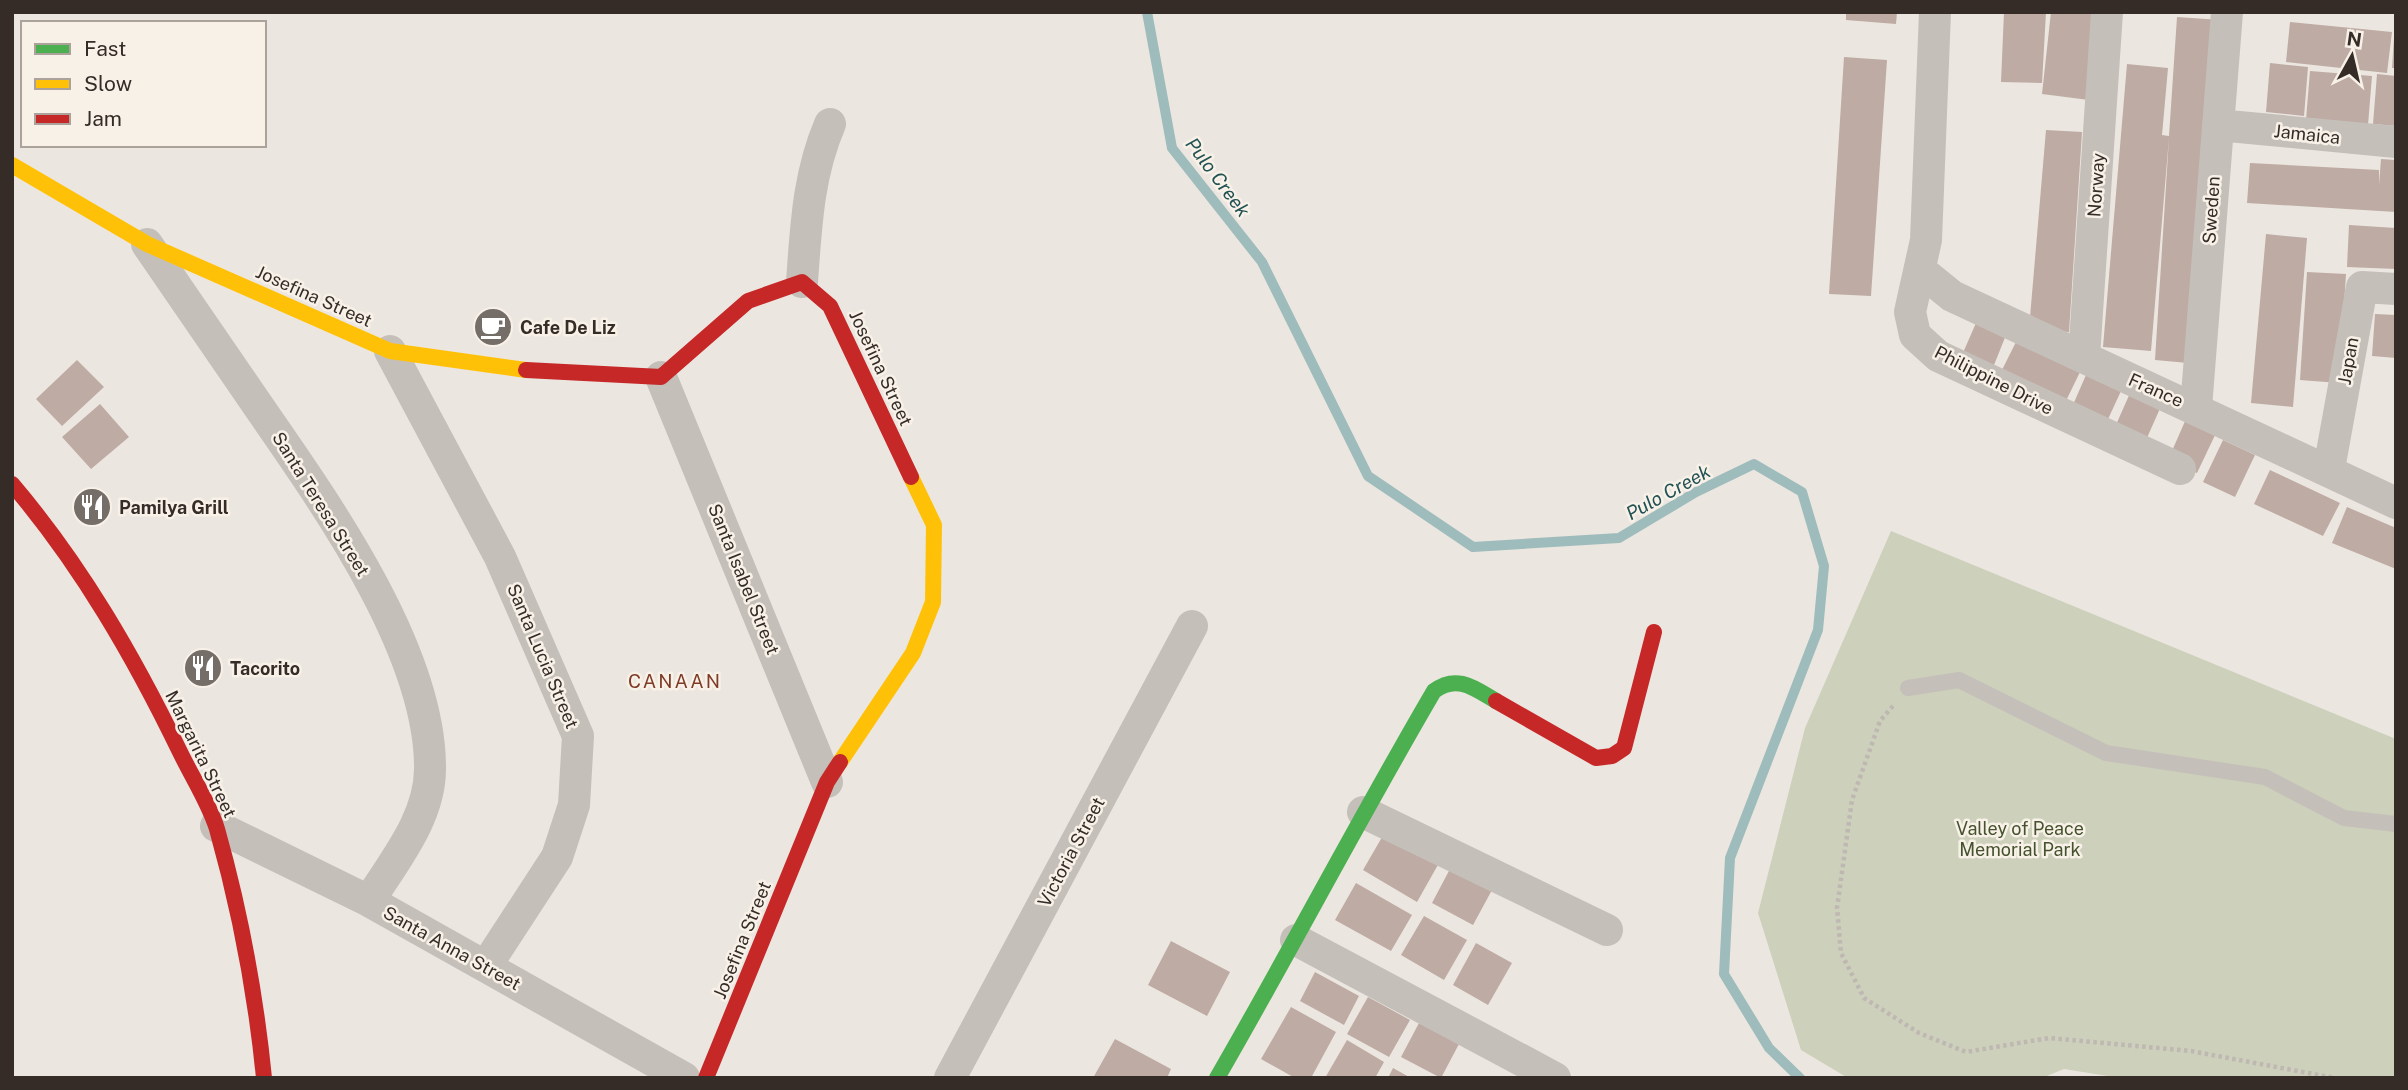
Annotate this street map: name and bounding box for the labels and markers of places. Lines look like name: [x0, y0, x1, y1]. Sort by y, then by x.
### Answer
cafe icon: Cafe De Liz: [472, 306, 514, 348]
place label: Cafe De Liz: [520, 317, 616, 338]
restaurant icon: Pamilya Grill: [71, 486, 113, 528]
place label: Pamilya Grill: [119, 497, 229, 518]
restaurant icon: Tacorito: [182, 647, 224, 689]
place label: Tacorito: [230, 658, 300, 679]

